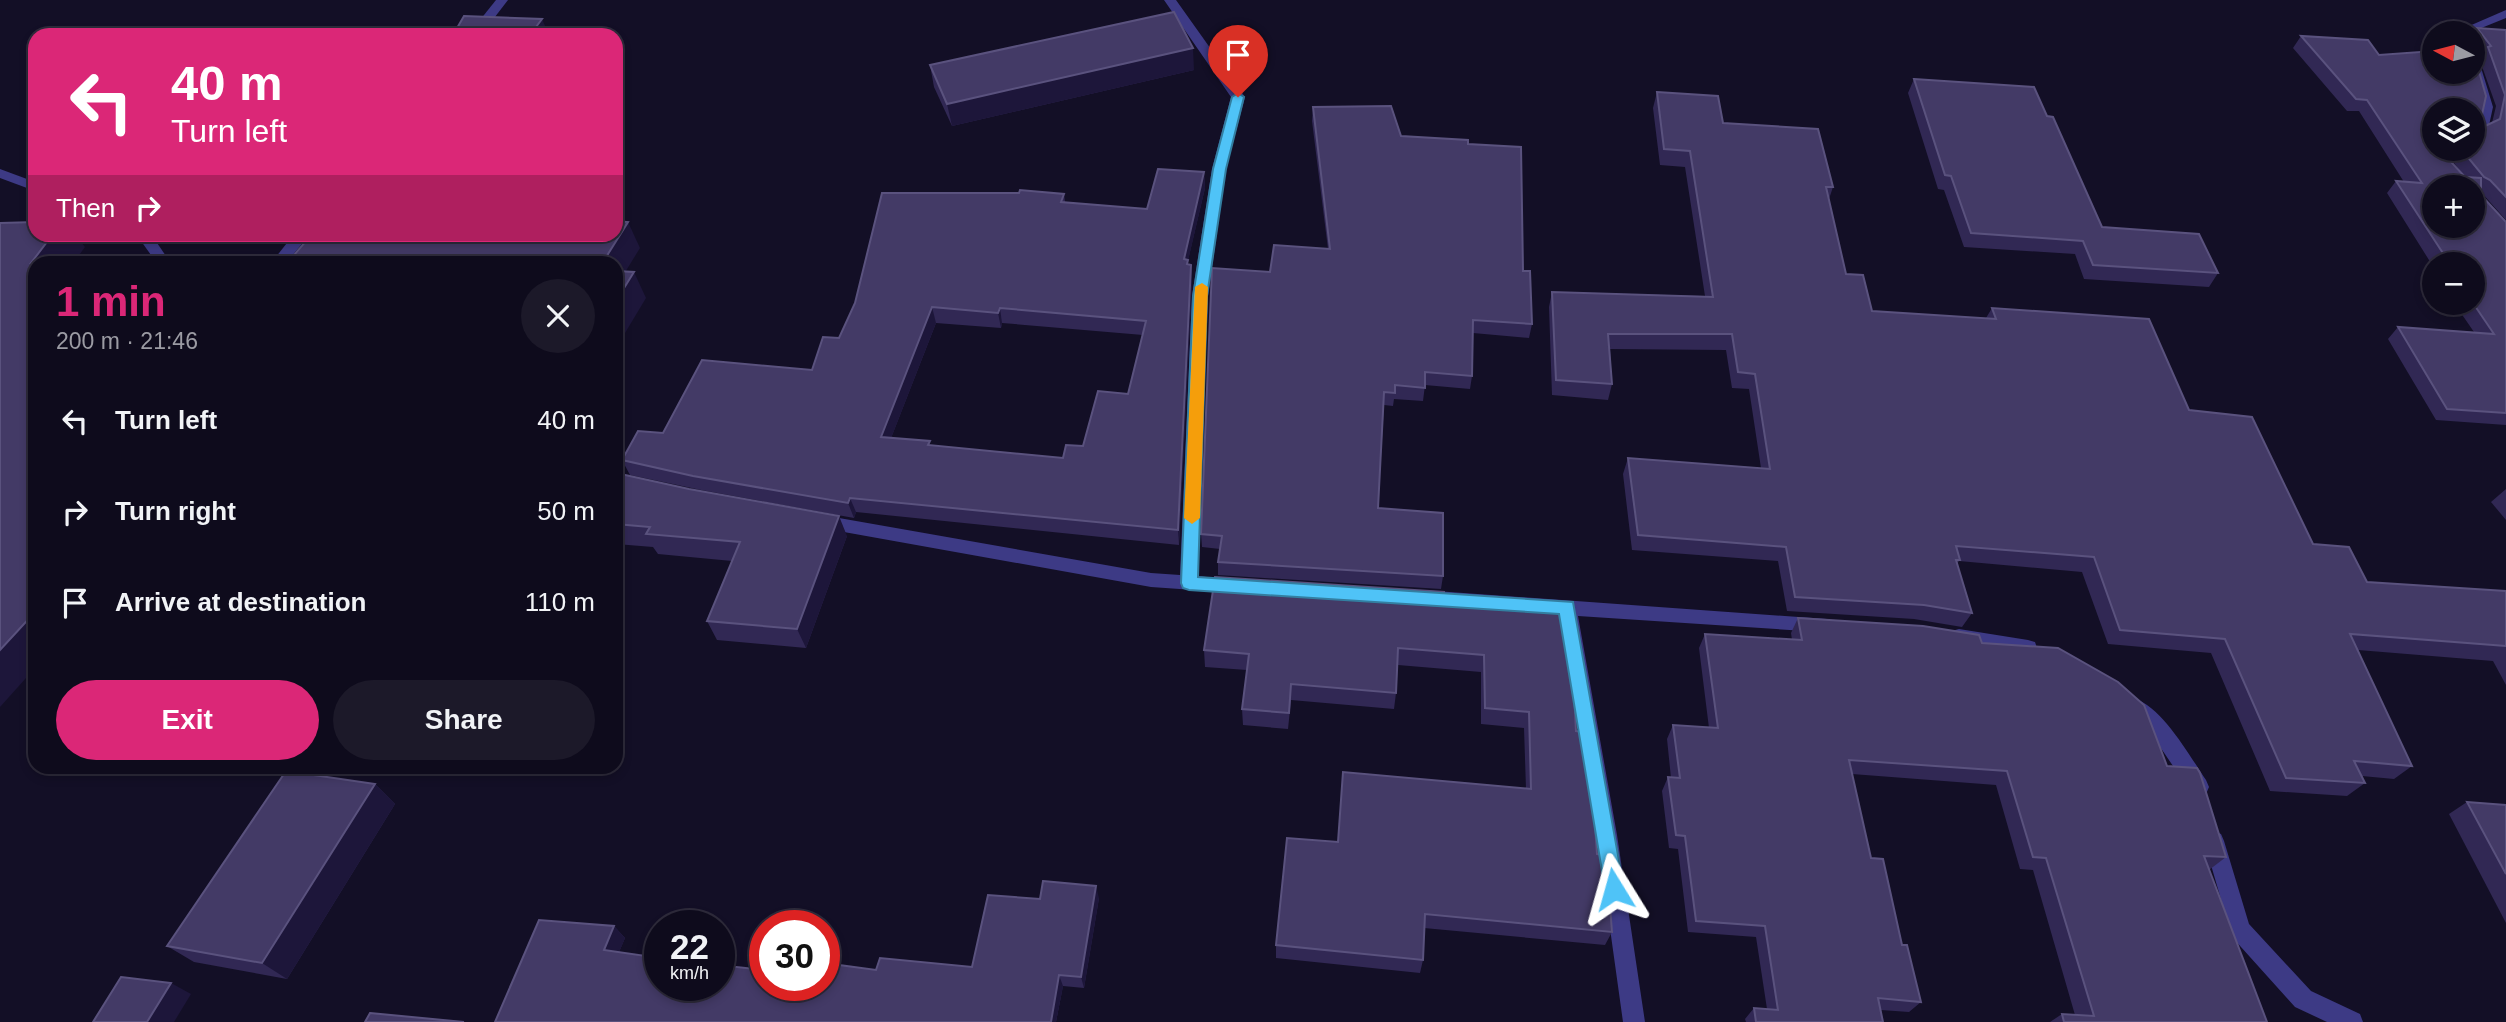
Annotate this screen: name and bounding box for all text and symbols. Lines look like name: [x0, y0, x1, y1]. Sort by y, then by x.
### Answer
north arrow: [2422, 21, 2485, 84]
map controls: [2422, 21, 2485, 315]
pin: [1208, 25, 1268, 97]
icon: arrive: [1219, 36, 1257, 74]
icon: left: [56, 56, 147, 147]
text: 40 m: [171, 56, 283, 110]
button: layers: [2422, 98, 2485, 161]
text: Turn left: [171, 113, 287, 149]
button: +: [2422, 175, 2485, 238]
icon: right: [129, 189, 167, 227]
text: Then: [56, 193, 115, 223]
button: −: [2422, 252, 2485, 315]
text: 1 min: [56, 278, 166, 325]
button: close: [521, 279, 595, 353]
text: 200 m · 21:46: [56, 328, 198, 354]
icon: left: [56, 402, 94, 440]
text: Turn left: [115, 405, 217, 435]
text: 40 m: [537, 405, 595, 435]
icon: right: [56, 493, 94, 531]
text: Turn right: [115, 496, 236, 526]
text: 50 m: [537, 496, 595, 526]
icon: arrive: [56, 584, 94, 622]
text: Arrive at destination: [115, 587, 366, 617]
text: 110 m: [525, 587, 595, 617]
button: Exit: [56, 680, 319, 760]
button: Share: [333, 680, 595, 760]
position arrow: [1577, 852, 1651, 926]
speed limit sign: 30: [749, 910, 840, 1001]
text: 22: [670, 927, 709, 966]
text: km/h: [670, 963, 709, 983]

